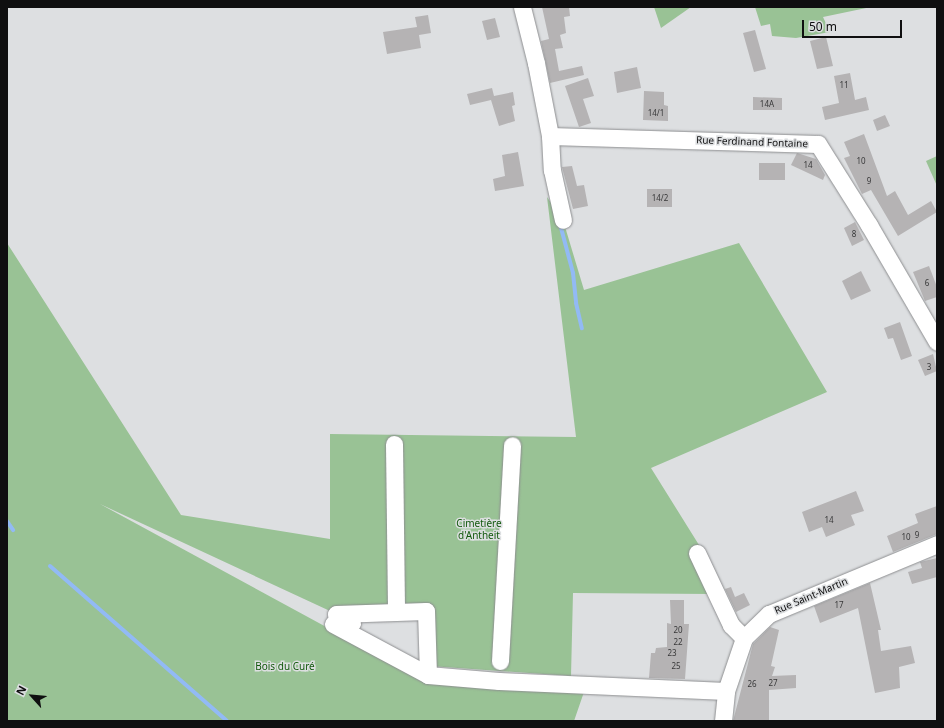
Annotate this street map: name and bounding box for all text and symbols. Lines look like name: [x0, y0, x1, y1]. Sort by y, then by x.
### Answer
scale bar: [804, 12, 904, 38]
text: 50 m: [809, 18, 837, 35]
house number: 11: [839, 80, 849, 90]
house number: 14A: [760, 99, 774, 109]
house number: 14/1: [648, 108, 664, 118]
street label: Rue Ferdinand Fontaine: [696, 134, 808, 150]
house number: 10: [856, 156, 866, 166]
house number: 14: [803, 160, 813, 170]
house number: 9: [867, 176, 871, 186]
house number: 14/2: [652, 193, 668, 203]
house number: 8: [852, 229, 856, 239]
house number: 6: [925, 278, 929, 288]
house number: 3: [927, 362, 931, 372]
house number: 14: [824, 515, 834, 525]
park label: Cimetière d'Antheit: [456, 517, 502, 540]
house number: 9: [915, 530, 919, 540]
house number: 10: [901, 532, 911, 542]
street label: Rue Saint-Martin: [773, 575, 849, 617]
house number: 17: [834, 600, 844, 610]
house number: 20: [673, 625, 683, 635]
house number: 22: [673, 637, 683, 647]
house number: 23: [667, 648, 677, 658]
park label: Bois du Curé: [255, 661, 315, 673]
house number: 25: [671, 661, 681, 671]
north arrow: [12, 676, 52, 716]
house number: 27: [768, 678, 778, 688]
house number: 26: [747, 679, 757, 689]
text: N: [12, 683, 30, 698]

